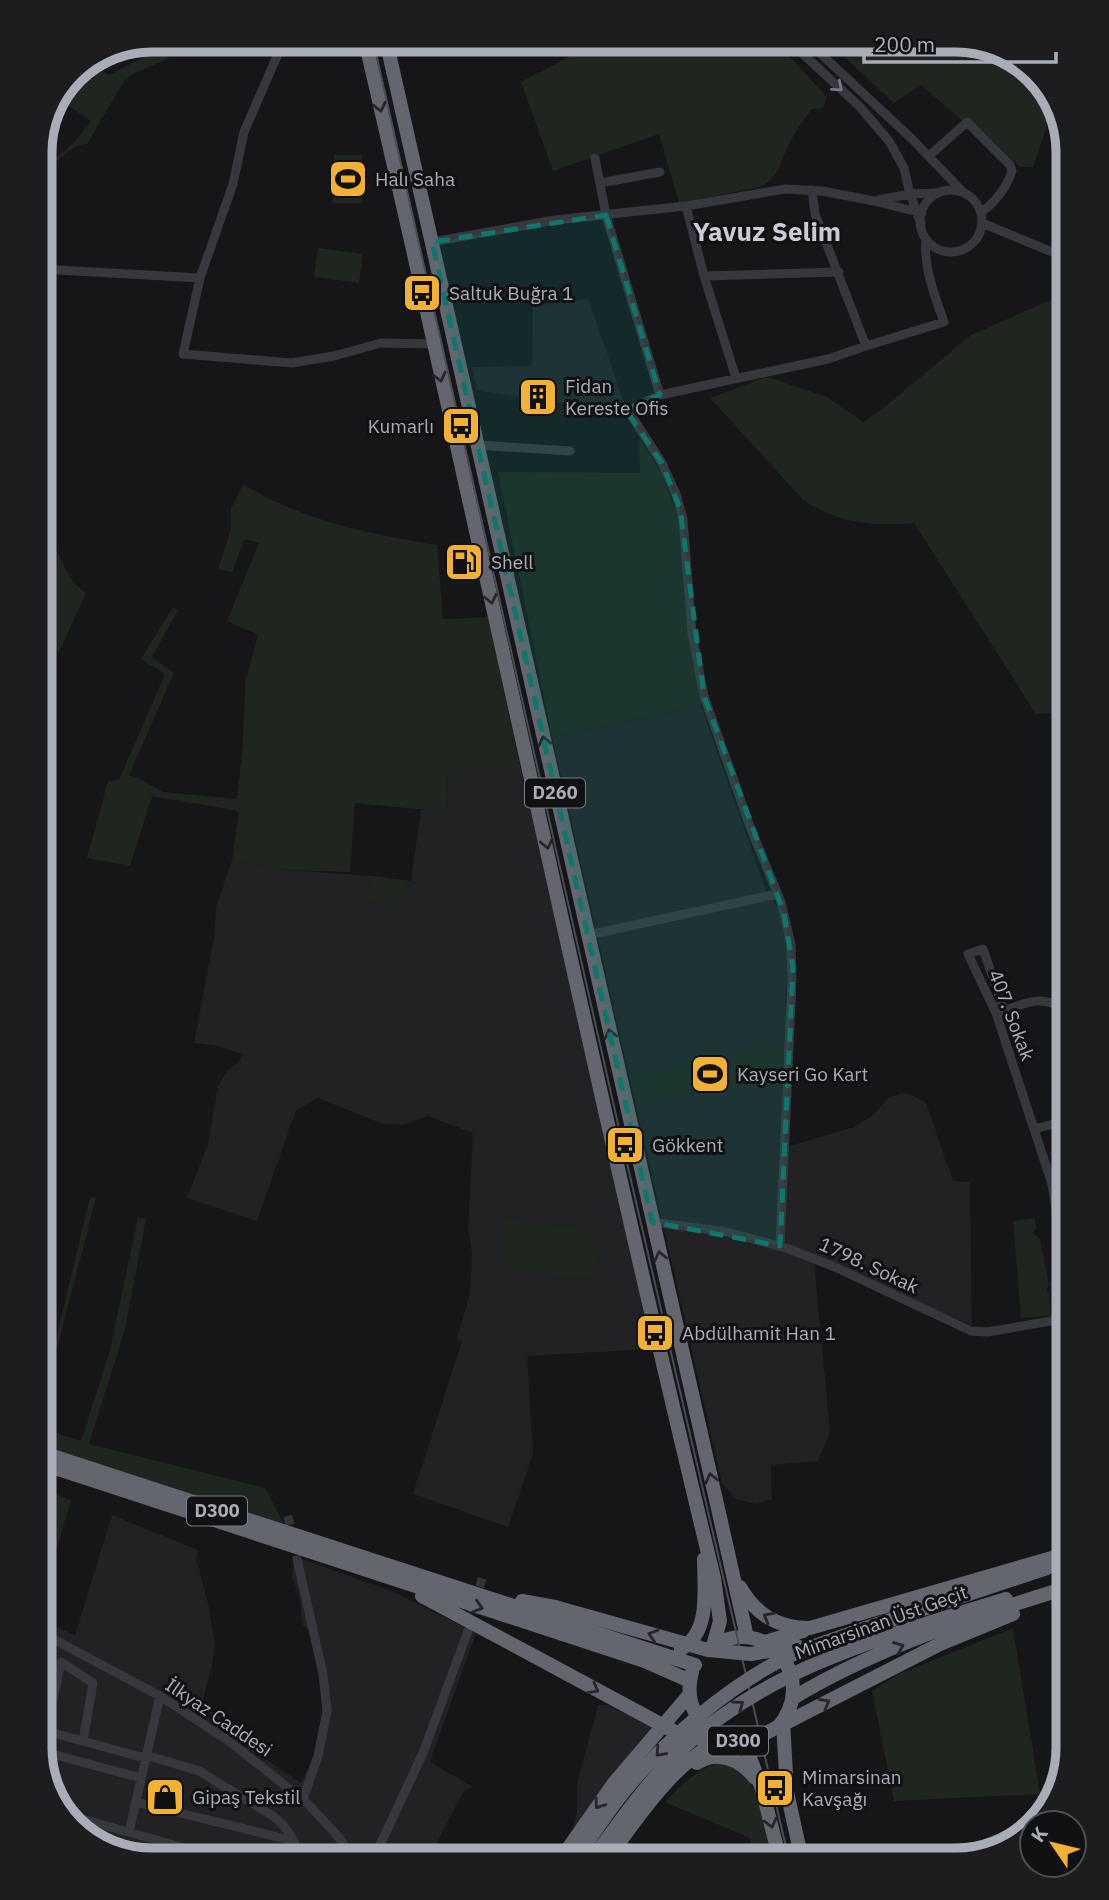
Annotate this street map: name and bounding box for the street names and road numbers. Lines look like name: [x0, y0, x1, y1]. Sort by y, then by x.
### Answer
road number: D260: [525, 778, 585, 808]
street label: 407. Sokak: [984, 966, 1040, 1064]
street label: 1798. Sokak: [815, 1232, 923, 1298]
road number: D300: [187, 1496, 247, 1526]
street label: Mimarsinan Üst Geçit: [791, 1580, 971, 1664]
street label: İlkyaz Caddesi: [161, 1672, 277, 1762]
road number: D300: [708, 1726, 768, 1756]

